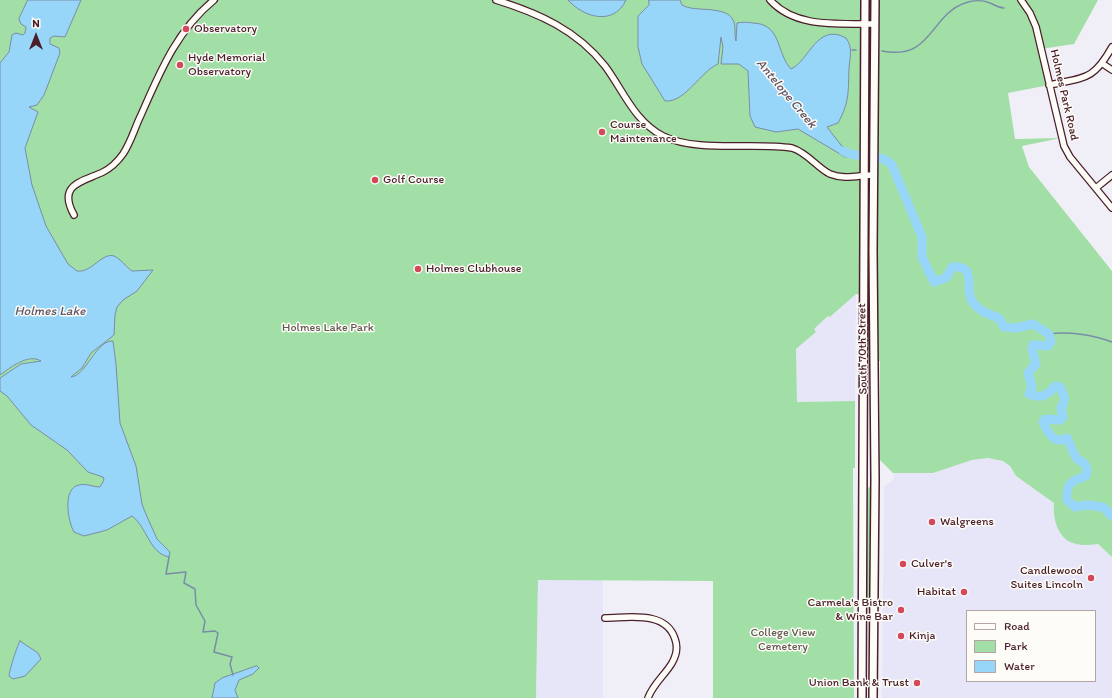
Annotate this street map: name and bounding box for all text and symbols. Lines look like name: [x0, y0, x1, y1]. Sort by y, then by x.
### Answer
north arrow: [16, 16, 56, 56]
text: N: [32, 17, 40, 30]
place label: Observatory: [194, 22, 257, 36]
marker: Observatory: [181, 24, 191, 34]
street label: Holmes Park Road: [1046, 48, 1082, 142]
place label: Hyde Memorial Observatory: [188, 51, 265, 79]
water label: Antelope Creek: [753, 56, 819, 132]
marker: Hyde Memorial Observatory: [175, 60, 185, 70]
place label: Course Maintenance: [610, 118, 677, 146]
marker: Course Maintenance: [597, 127, 607, 137]
place label: Golf Course: [383, 173, 444, 187]
marker: Golf Course: [370, 175, 380, 185]
place label: Holmes Clubhouse: [426, 262, 522, 276]
marker: Holmes Clubhouse: [413, 264, 423, 274]
street label: South 70th Street: [855, 303, 871, 395]
water label: Holmes Lake: [15, 304, 85, 320]
park label: Holmes Lake Park: [282, 321, 374, 335]
place label: Walgreens: [940, 515, 994, 529]
marker: Walgreens: [927, 517, 937, 527]
place label: Culver's: [911, 557, 952, 571]
marker: Culver's: [898, 559, 908, 569]
place label: Candlewood Suites Lincoln: [1011, 564, 1083, 592]
marker: Candlewood Suites Lincoln: [1086, 573, 1096, 583]
place label: Habitat: [917, 585, 956, 599]
marker: Habitat: [959, 587, 969, 597]
place label: Carmela's Bistro & Wine Bar: [807, 596, 893, 624]
marker: Carmela's Bistro & Wine Bar: [896, 605, 906, 615]
legend: [966, 610, 1096, 682]
text: Road: [1004, 619, 1030, 633]
park label: College View Cemetery: [750, 626, 816, 654]
place label: Kinja: [909, 629, 935, 643]
marker: Kinja: [896, 631, 906, 641]
text: Park: [1004, 639, 1028, 653]
text: Water: [1004, 659, 1035, 673]
place label: Union Bank & Trust: [809, 676, 909, 690]
marker: Union Bank & Trust: [912, 678, 922, 688]

